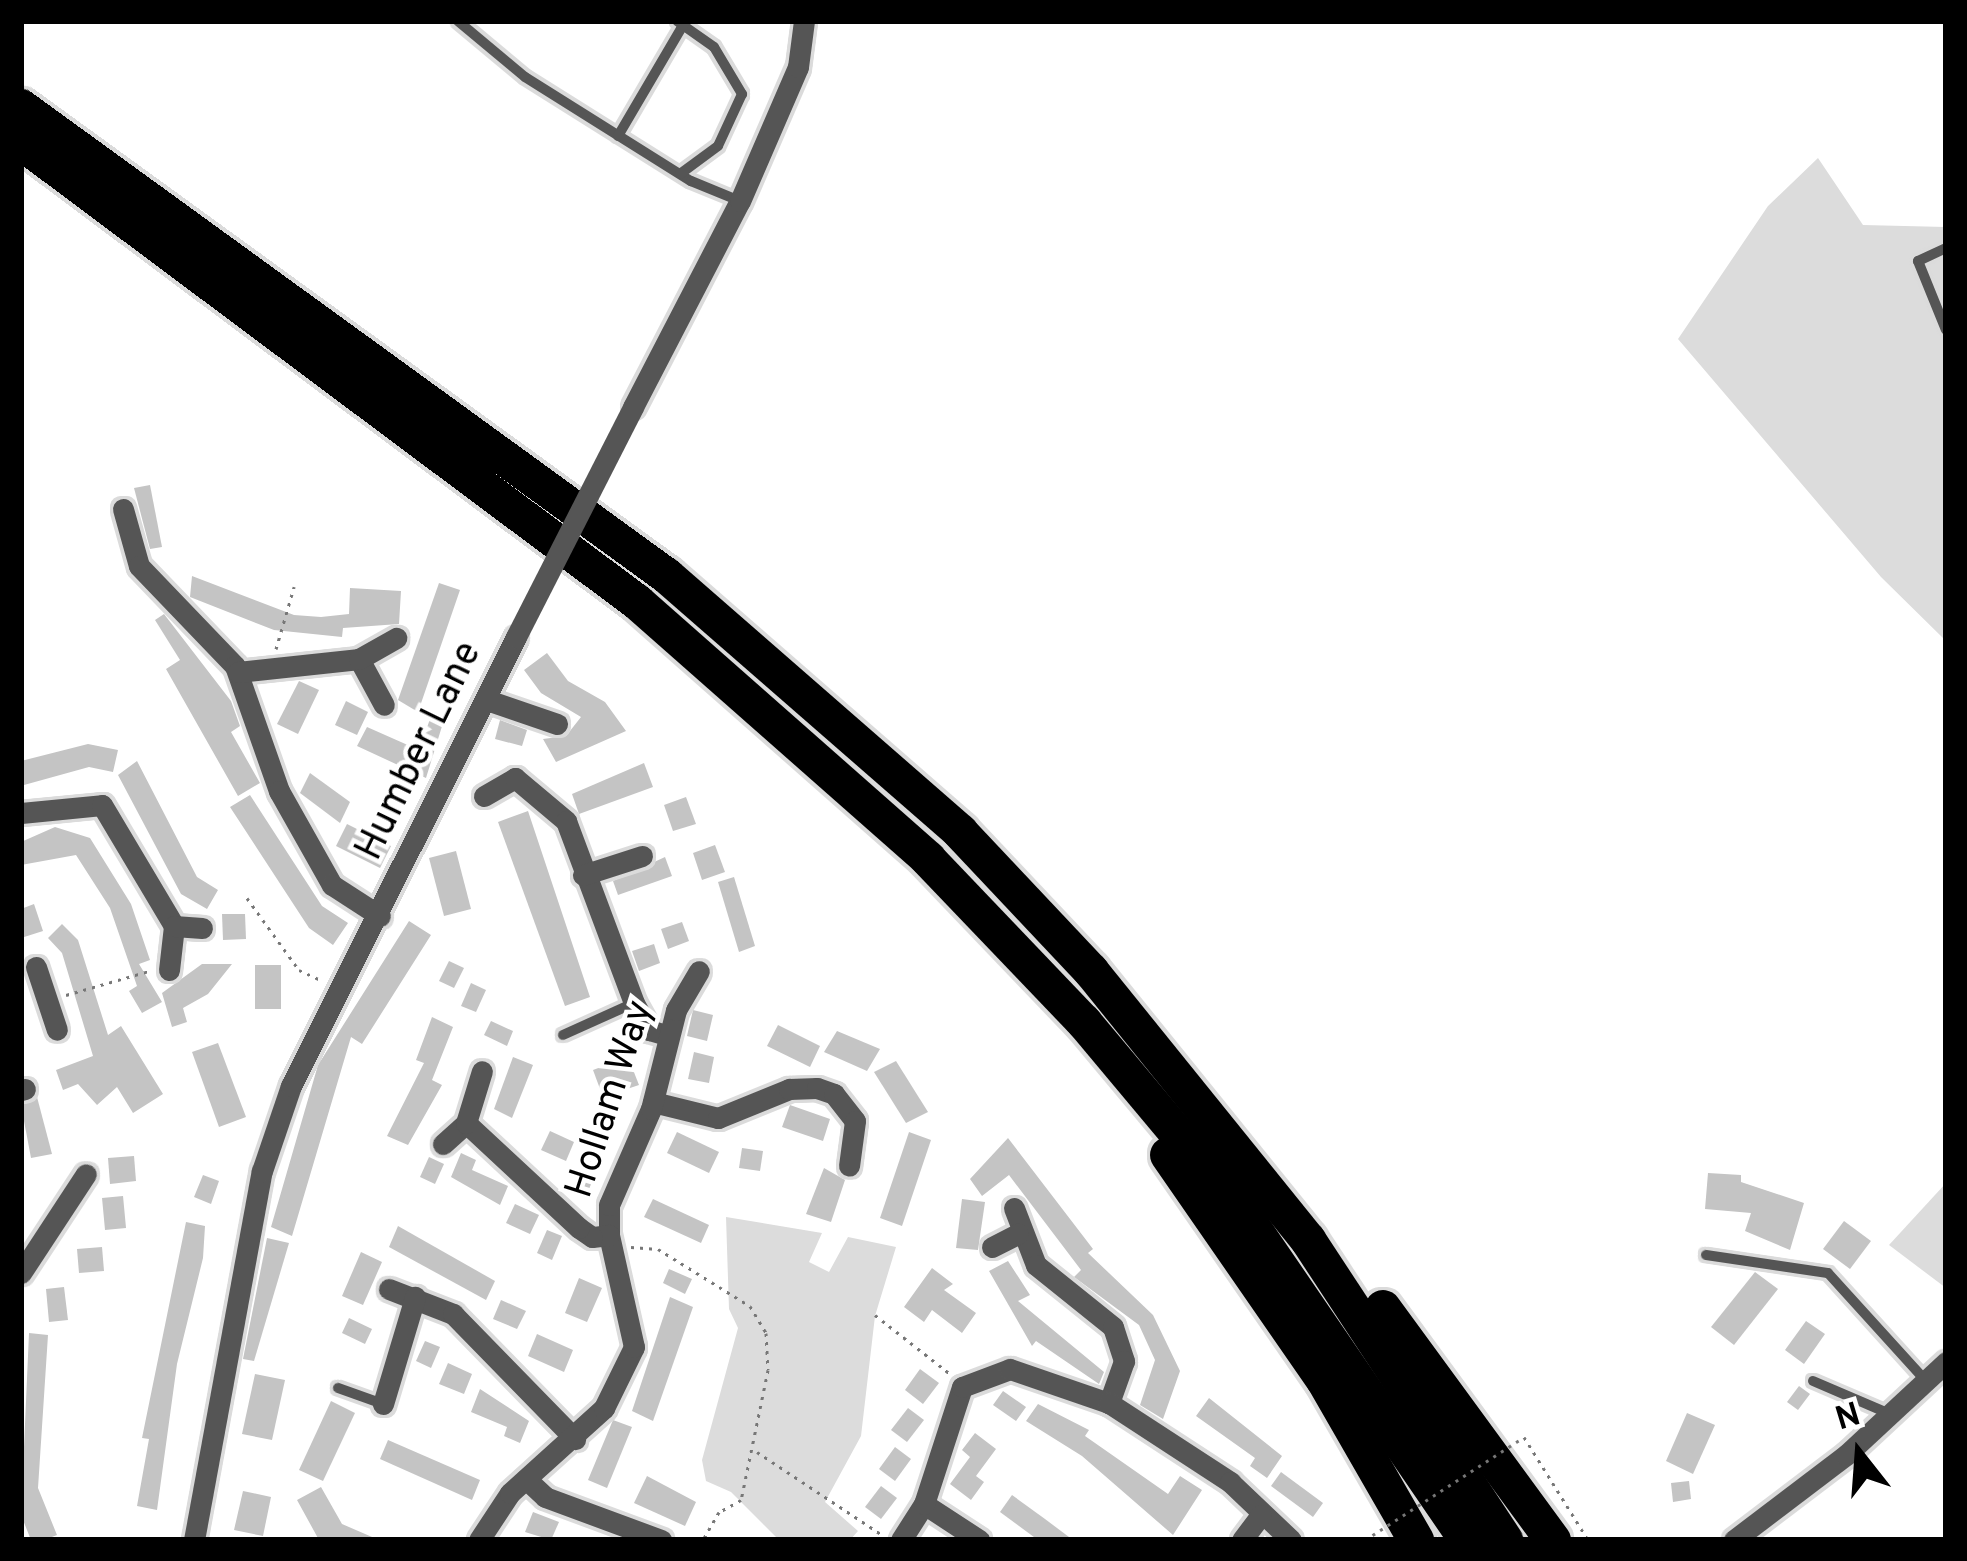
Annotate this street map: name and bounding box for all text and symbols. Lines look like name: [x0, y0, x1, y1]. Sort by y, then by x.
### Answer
street label: Humber Lane: [348, 635, 494, 869]
street label: Hollam Way: [558, 995, 666, 1205]
north arrow: [1799, 1393, 1919, 1513]
text: N: [1831, 1395, 1866, 1442]

